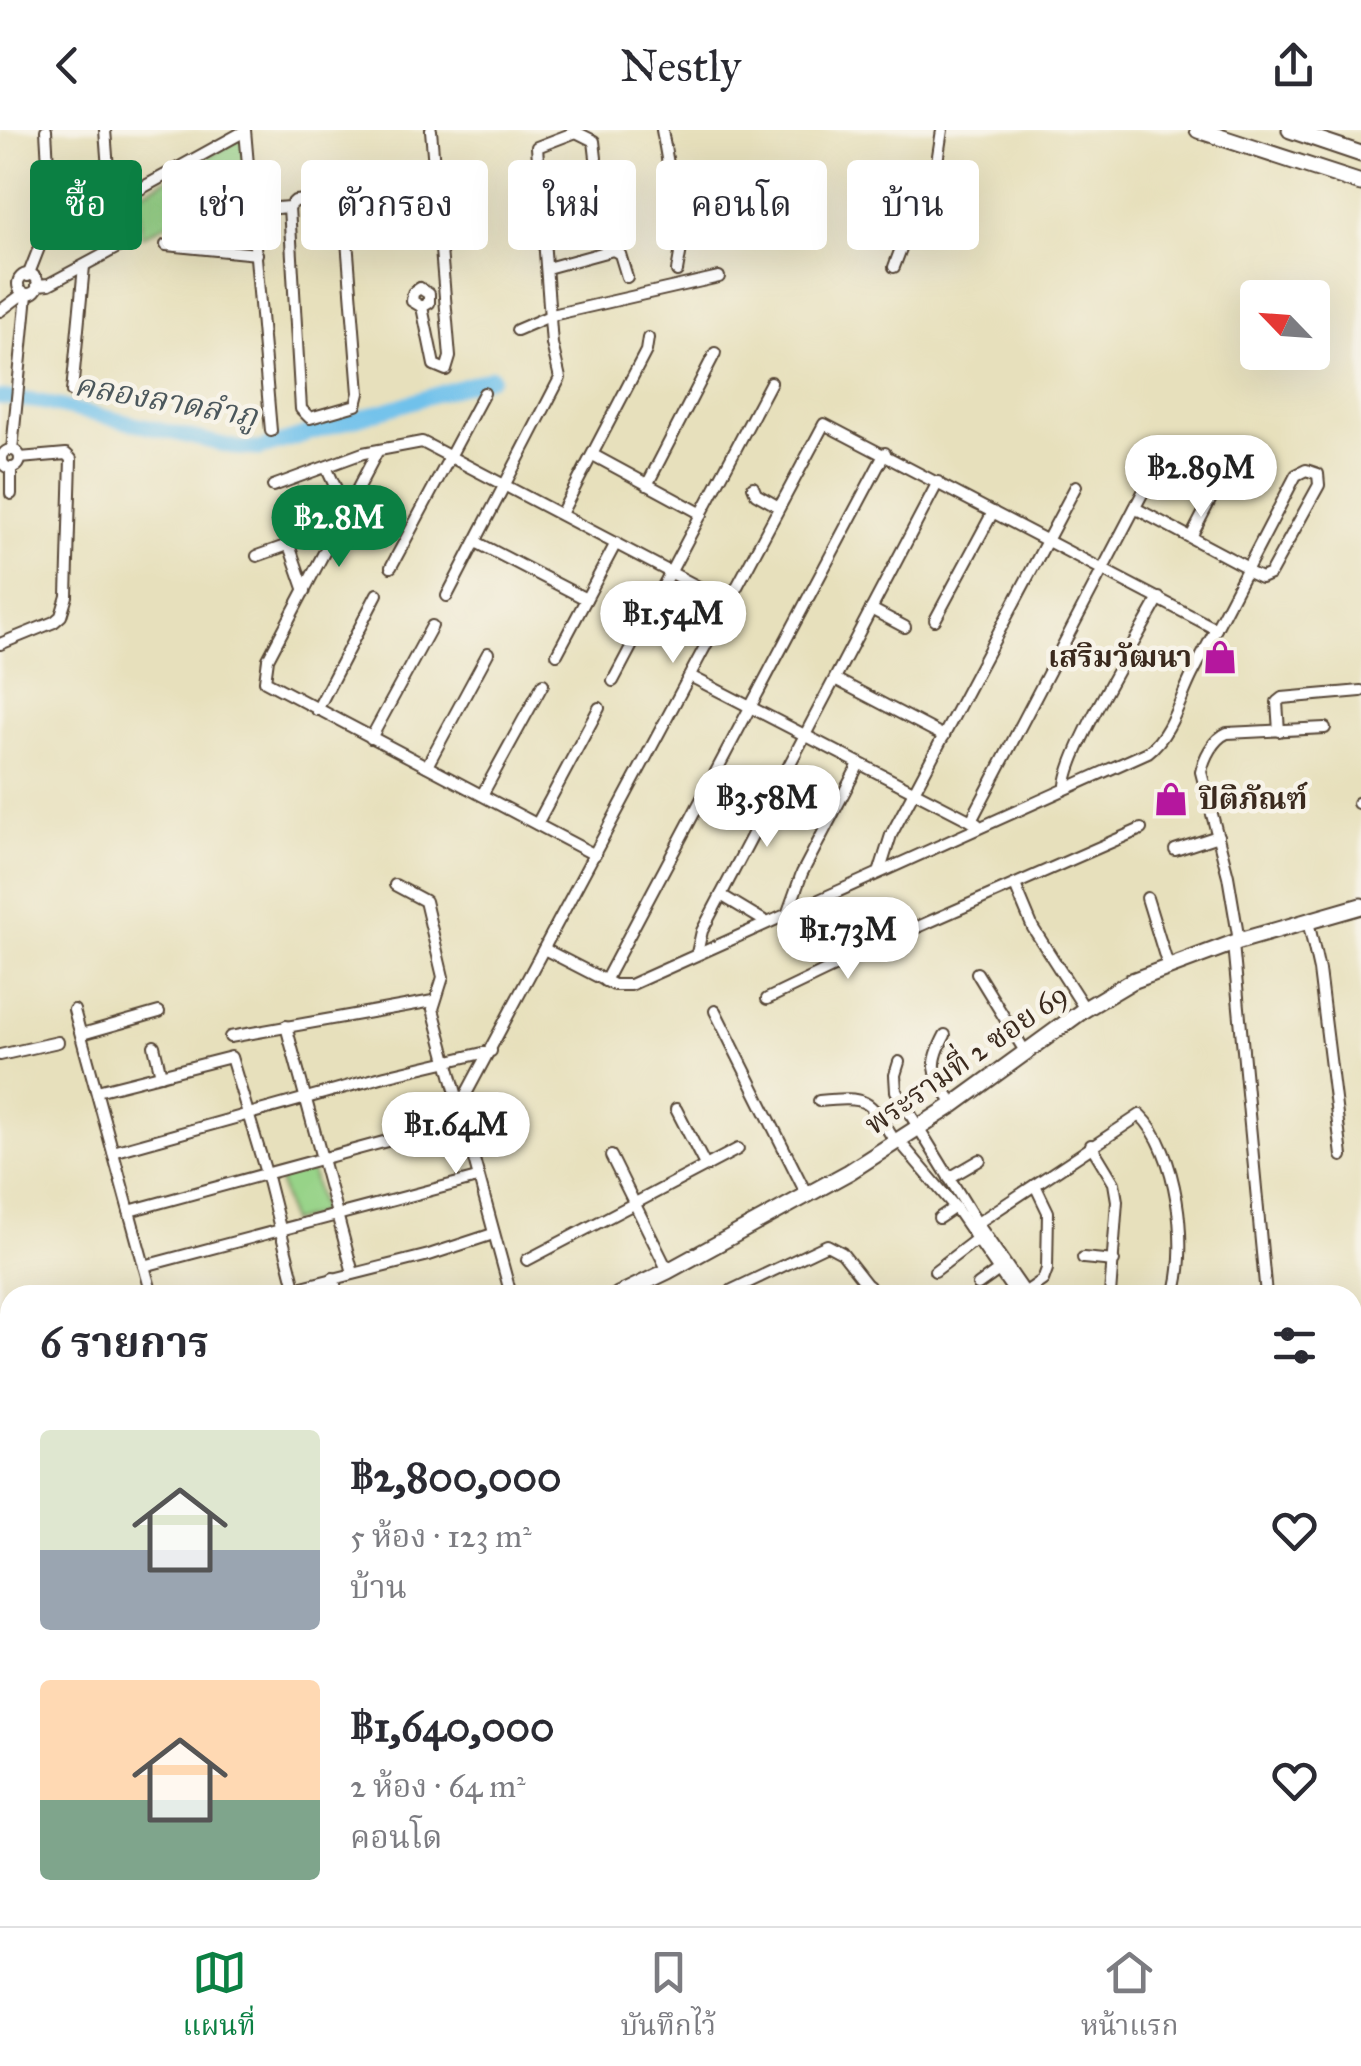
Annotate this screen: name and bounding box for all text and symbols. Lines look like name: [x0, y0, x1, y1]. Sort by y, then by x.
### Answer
icon: back: [40, 38, 95, 93]
text: Nestly: [620, 38, 741, 93]
icon: share: [1266, 38, 1321, 93]
chip: ซื้อ: [30, 160, 142, 250]
chip: เช่า: [162, 160, 281, 250]
chip: ตัวกรอง: [301, 160, 488, 250]
chip: ใหม่: [508, 160, 636, 250]
chip: คอนโด: [656, 160, 827, 250]
chip: บ้าน: [847, 160, 979, 250]
north arrow: [1240, 280, 1330, 370]
map controls: [1240, 280, 1330, 370]
water label: คลองลาดลำภู: [71, 365, 262, 437]
pin: ฿2.89M: [1120, 435, 1282, 520]
text: ฿2.89M: [1147, 448, 1255, 487]
pin: ฿2.8M: [269, 485, 409, 570]
text: ฿2.8M: [294, 498, 384, 537]
pin: ฿1.54M: [592, 581, 754, 666]
text: ฿1.54M: [622, 594, 724, 633]
shop icon: เสริมวัฒนา: [1201, 638, 1239, 676]
place label: เสริมวัฒนา: [1048, 639, 1192, 675]
pin: ฿3.58M: [686, 765, 848, 850]
text: ฿3.58M: [716, 778, 818, 817]
shop icon: ปิติภัณฑ์: [1152, 780, 1190, 818]
place label: ปิติภัณฑ์: [1198, 781, 1308, 817]
pin: ฿1.73M: [767, 897, 929, 982]
text: ฿1.73M: [799, 910, 897, 949]
street label: พระรามที่ 2 ซอย 69: [855, 972, 1075, 1143]
pin: ฿1.64M: [375, 1092, 537, 1177]
text: ฿1.64M: [404, 1105, 508, 1144]
text: 6 รายการ: [40, 1317, 209, 1369]
icon: filters: [1267, 1318, 1322, 1373]
text: ฿2,800,000: [350, 1451, 561, 1503]
icon: home: [120, 1470, 240, 1590]
icon: heart: [1267, 1503, 1322, 1558]
text: 5 ห้อง · 123 m²: [350, 1517, 532, 1556]
text: บ้าน: [350, 1568, 407, 1607]
text: ฿1,640,000: [350, 1701, 554, 1753]
icon: home: [120, 1720, 240, 1840]
icon: heart: [1267, 1753, 1322, 1808]
text: 2 ห้อง · 64 m²: [350, 1767, 525, 1806]
text: คอนโด: [350, 1818, 443, 1857]
tab: แผนที่: [182, 1945, 256, 2050]
tab: บันทึกไว้: [621, 1945, 716, 2050]
tab: หน้าแรก: [1081, 1945, 1179, 2050]

